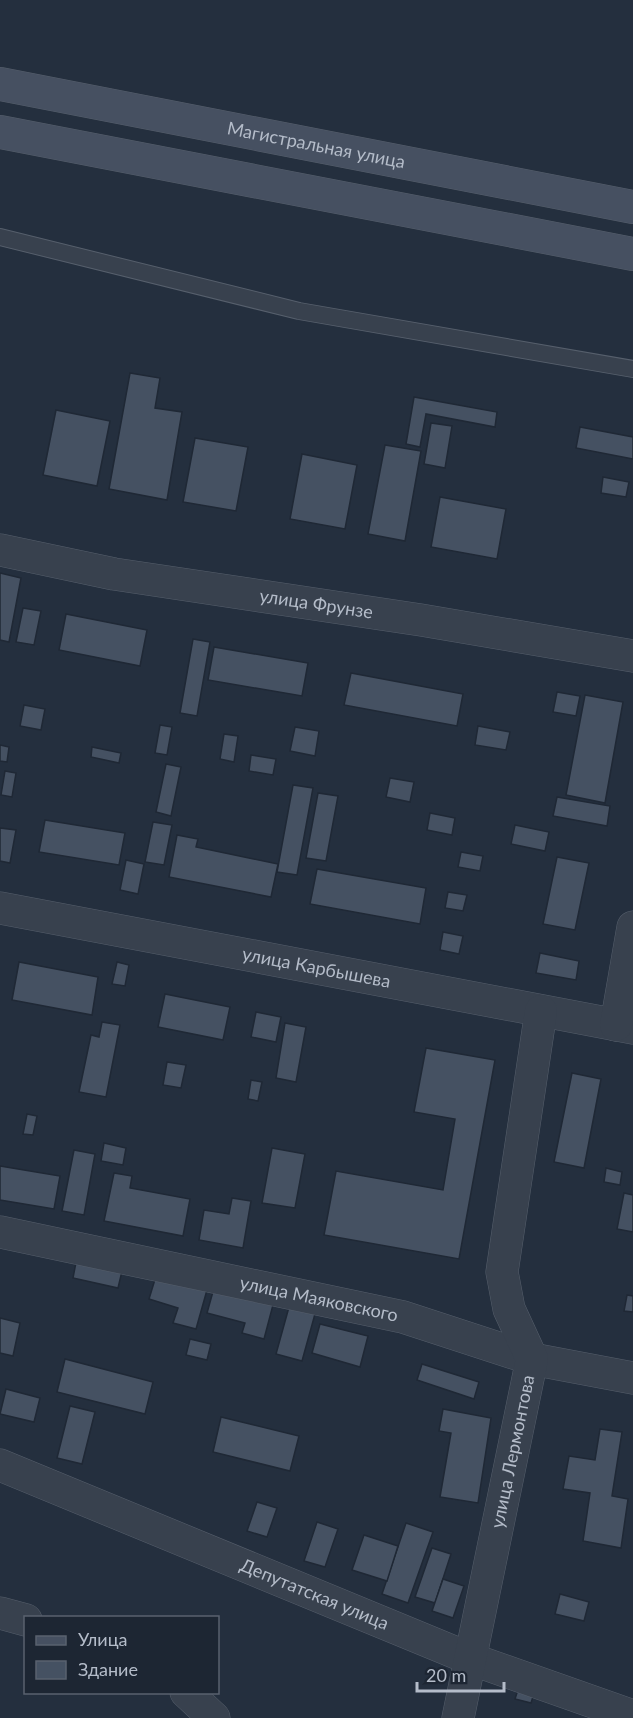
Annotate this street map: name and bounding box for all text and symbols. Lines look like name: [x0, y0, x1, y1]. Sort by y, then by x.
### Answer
street label: Магистральная улица: [225, 116, 407, 172]
street label: улица Фрунзе: [258, 584, 375, 623]
street label: улица Карбышева: [241, 942, 393, 992]
street label: улица Маяковского: [238, 1271, 400, 1326]
street label: улица Лермонтова: [485, 1373, 538, 1530]
street label: Депутатская улица: [237, 1553, 392, 1634]
legend: [24, 1616, 219, 1694]
text: Улица: [78, 1628, 128, 1650]
scale bar: [417, 1655, 504, 1693]
text: Здание: [78, 1658, 138, 1680]
text: 20 m: [426, 1664, 466, 1686]

